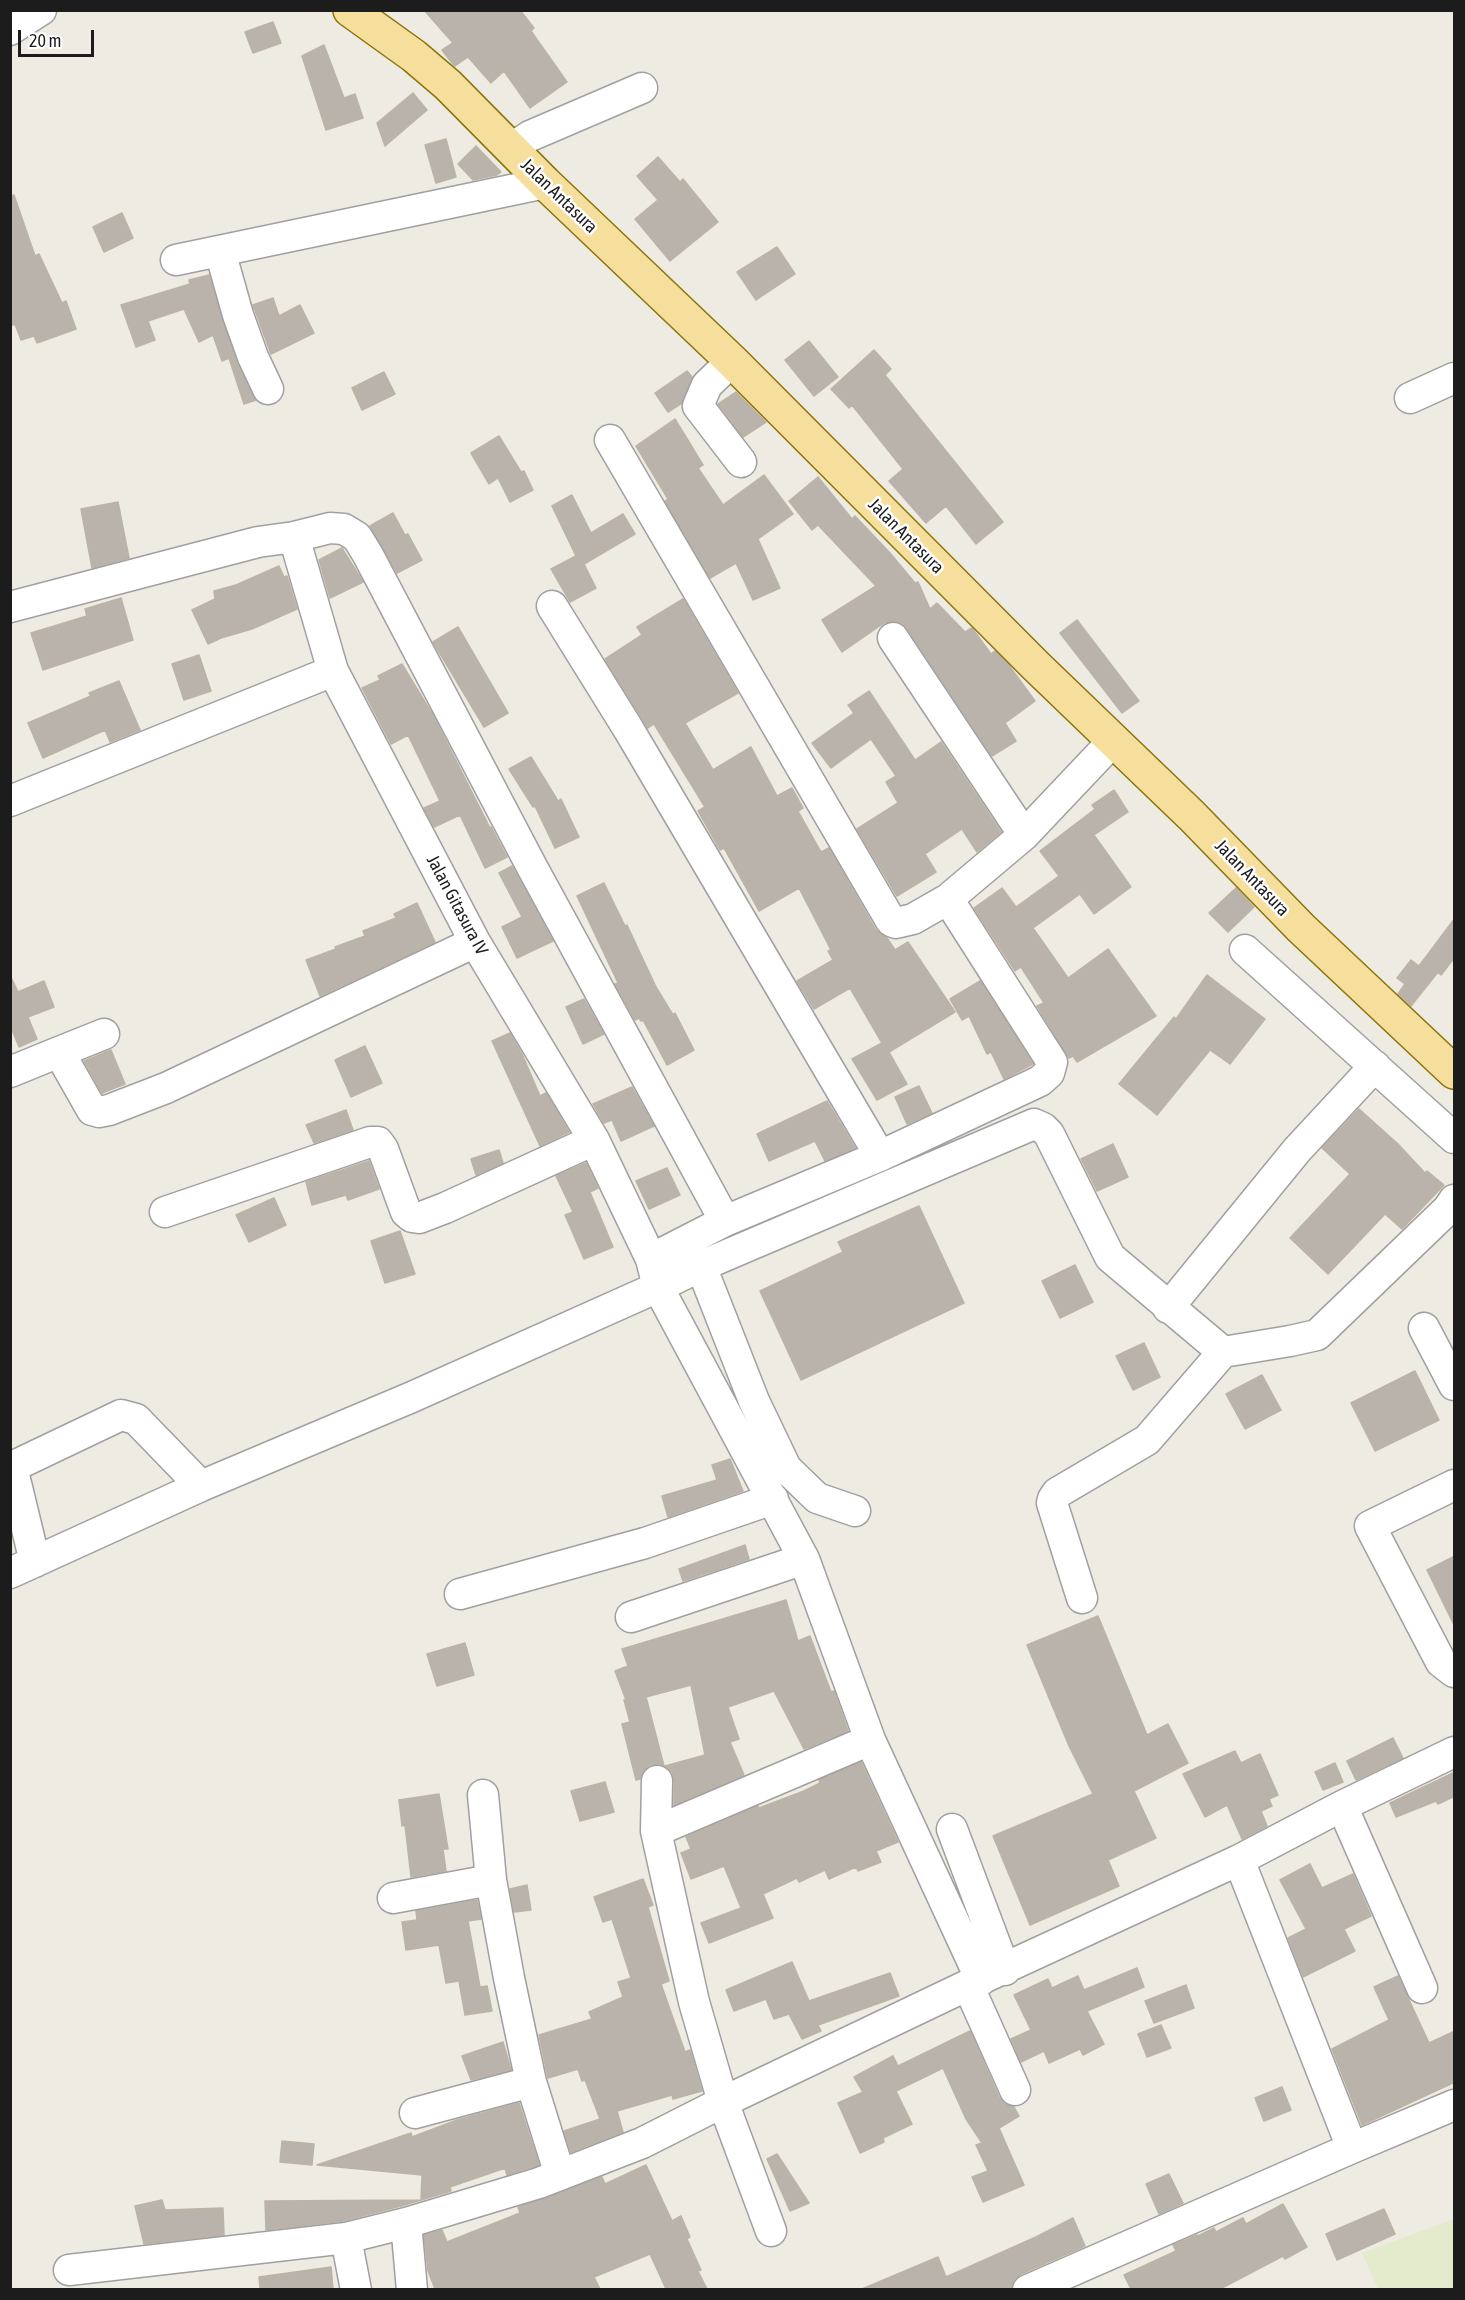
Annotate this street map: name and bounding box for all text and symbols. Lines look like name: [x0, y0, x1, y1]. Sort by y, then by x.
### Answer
scale bar: [21, 18, 98, 56]
text: 20 m: [29, 30, 61, 51]
street label: Jalan Antasura: [516, 154, 602, 238]
street label: Jalan Antasura: [864, 494, 948, 578]
street label: Jalan Antasura: [1210, 835, 1294, 921]
street label: Jalan Gitasura IV: [422, 851, 492, 959]

